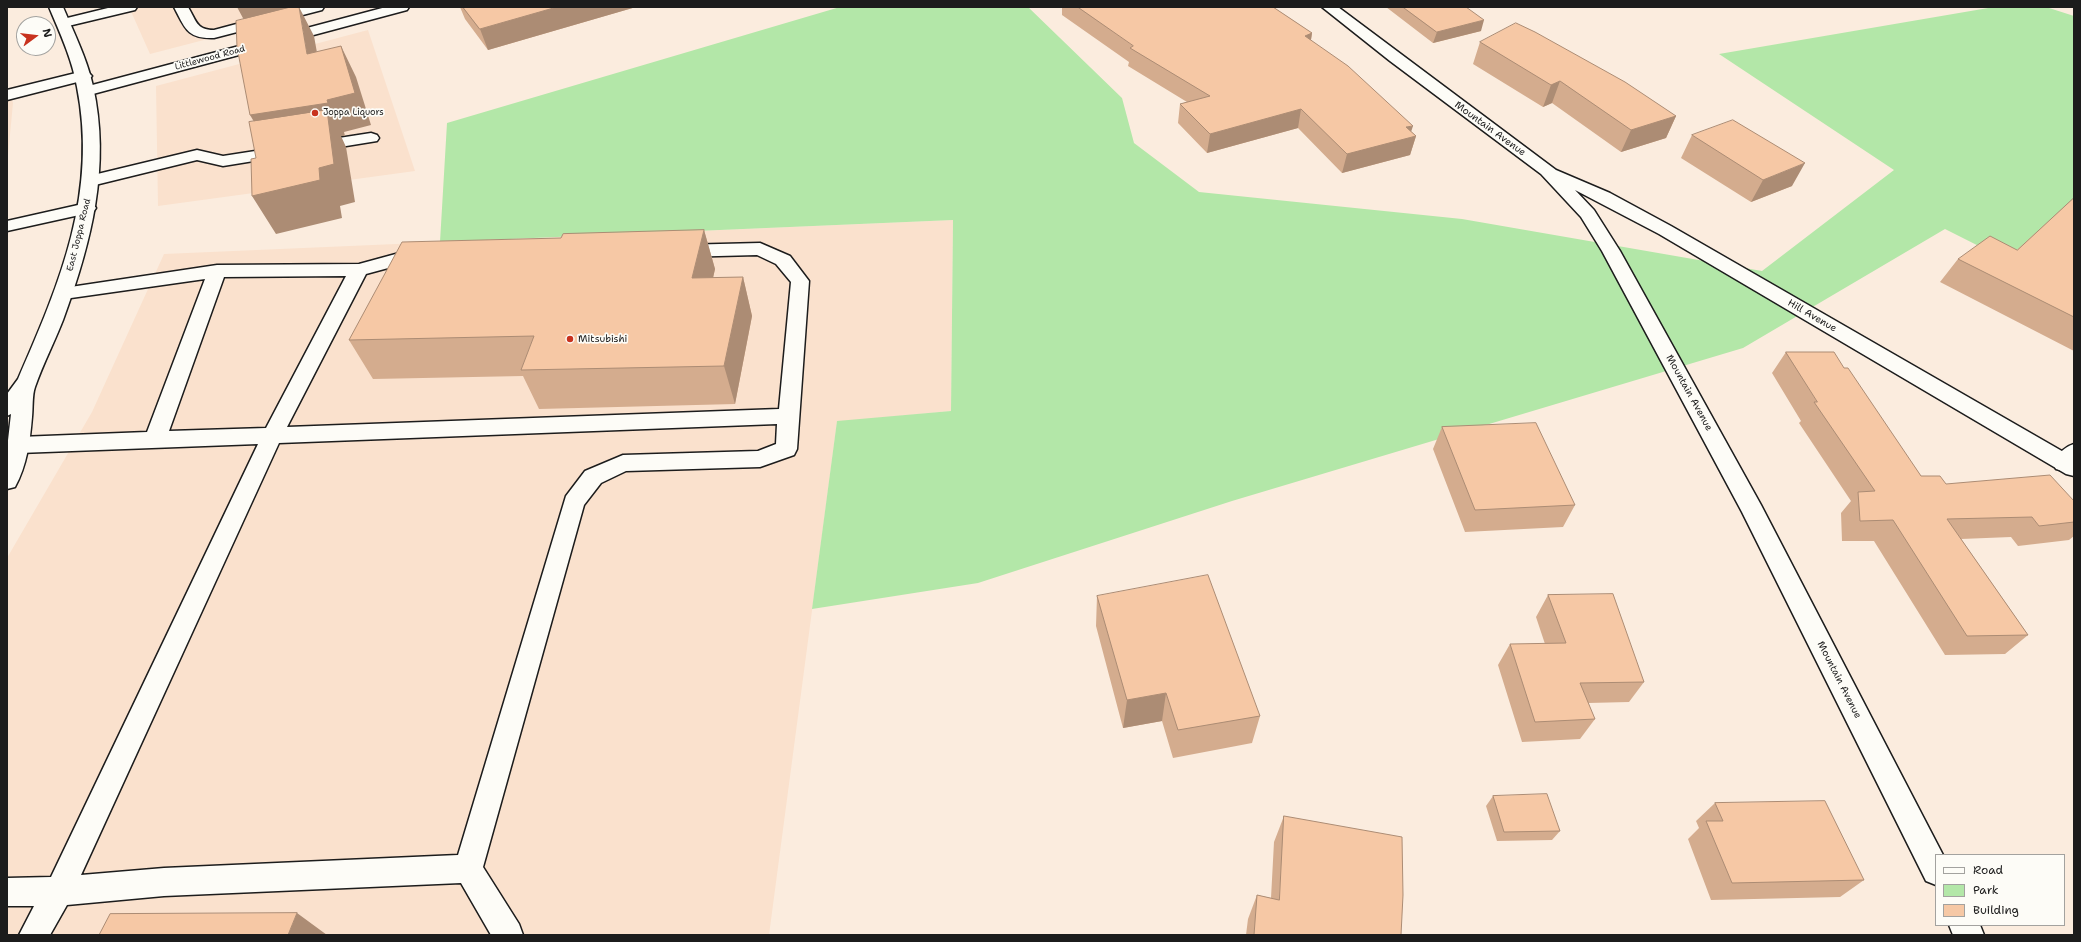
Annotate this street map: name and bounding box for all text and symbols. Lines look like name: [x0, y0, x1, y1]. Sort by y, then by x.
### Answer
north arrow: [16, 16, 56, 56]
text: N: [39, 27, 55, 39]
street label: Littlewood Road: [174, 43, 246, 73]
street label: Mountain Avenue: [1452, 99, 1528, 159]
marker: Joppa Liquors: [310, 108, 320, 118]
place label: Joppa Liquors: [323, 108, 384, 118]
street label: East Joppa Road: [65, 198, 93, 272]
street label: Hill Avenue: [1785, 297, 1839, 335]
place label: Mitsubishi: [578, 333, 627, 345]
marker: Mitsubishi: [565, 334, 575, 344]
street label: Mountain Avenue: [1663, 353, 1715, 433]
street label: Mountain Avenue: [1814, 639, 1864, 721]
legend: [1935, 854, 2065, 926]
text: Road: [1973, 862, 2003, 878]
text: Park: [1973, 882, 1999, 898]
text: Building: [1973, 902, 2019, 918]

